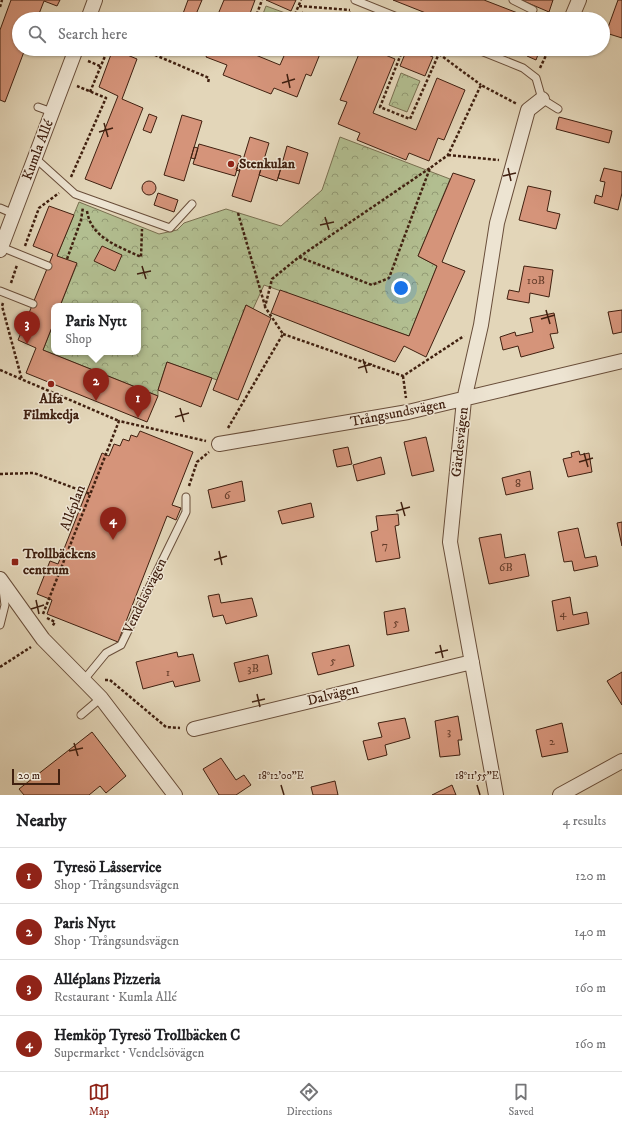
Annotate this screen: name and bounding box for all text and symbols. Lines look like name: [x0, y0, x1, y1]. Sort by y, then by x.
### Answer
search box: [12, 12, 610, 56]
icon: search: [26, 23, 48, 45]
text: Search here: [58, 25, 127, 44]
street label: Kumla Allé: [18, 117, 58, 183]
place label: Stenkulan: [239, 155, 296, 173]
marker: Stenkulan: [226, 159, 236, 169]
house number: 10B: [527, 273, 545, 288]
your location: [391, 278, 411, 298]
popup: [51, 303, 141, 355]
pin: 3: [14, 311, 40, 344]
text: Paris Nytt: [65, 312, 127, 331]
text: Shop: [65, 331, 92, 347]
pin: 2: [83, 368, 109, 401]
marker: Alfa Filmkedja: [46, 379, 56, 389]
pin: 1: [125, 385, 151, 418]
place label: Alfa Filmkedja: [23, 390, 80, 424]
street label: Trångsundsvägen: [349, 395, 448, 431]
street label: Gärdesvägen: [447, 405, 473, 478]
house number: 8: [515, 476, 521, 491]
street label: Alléplan: [56, 482, 90, 533]
house number: 6: [224, 488, 231, 503]
pin: 4: [100, 507, 126, 540]
house number: 7: [382, 538, 388, 553]
place label: Trollbäckens centrum: [22, 545, 96, 579]
street label: Vendelsövägen: [119, 555, 171, 638]
marker: Trollbäckens centrum: [10, 557, 20, 567]
house number: 6B: [499, 560, 513, 575]
house number: 4: [560, 606, 568, 621]
house number: 5: [393, 615, 399, 630]
house number: 5: [330, 653, 336, 668]
house number: 3B: [247, 661, 259, 676]
house number: 1: [166, 665, 170, 680]
street label: Dalvägen: [305, 680, 361, 710]
house number: 3: [447, 724, 451, 739]
house number: 2: [549, 734, 555, 749]
scale bar: [12, 767, 60, 786]
text: 20 m: [18, 769, 40, 783]
text: 18°12'00"E: [258, 770, 304, 782]
text: 18°11'55"E: [455, 770, 499, 782]
text: Nearby: [16, 810, 66, 832]
text: 4 results: [563, 813, 606, 829]
text: Tyresö Låsservice: [54, 858, 161, 877]
text: 1: [27, 868, 31, 884]
text: 120 m: [575, 868, 606, 884]
text: Shop · Trångsundsvägen: [54, 877, 179, 893]
text: Paris Nytt: [54, 914, 115, 933]
text: 2: [26, 924, 32, 940]
text: 140 m: [574, 924, 606, 940]
text: Shop · Trångsundsvägen: [54, 933, 179, 949]
text: Alléplans Pizzeria: [54, 970, 161, 989]
text: 3: [27, 980, 31, 996]
text: 160 m: [575, 980, 606, 996]
text: Restaurant · Kumla Allé: [54, 989, 177, 1005]
text: Hemköp Tyresö Trollbäcken C: [54, 1026, 240, 1045]
text: 4: [25, 1036, 33, 1052]
text: 160 m: [575, 1036, 606, 1052]
text: Supermarket · Vendelsövägen: [54, 1045, 204, 1061]
tab: Map: [88, 1081, 110, 1119]
tab: Directions: [287, 1081, 332, 1119]
tab: Saved: [509, 1081, 534, 1119]

